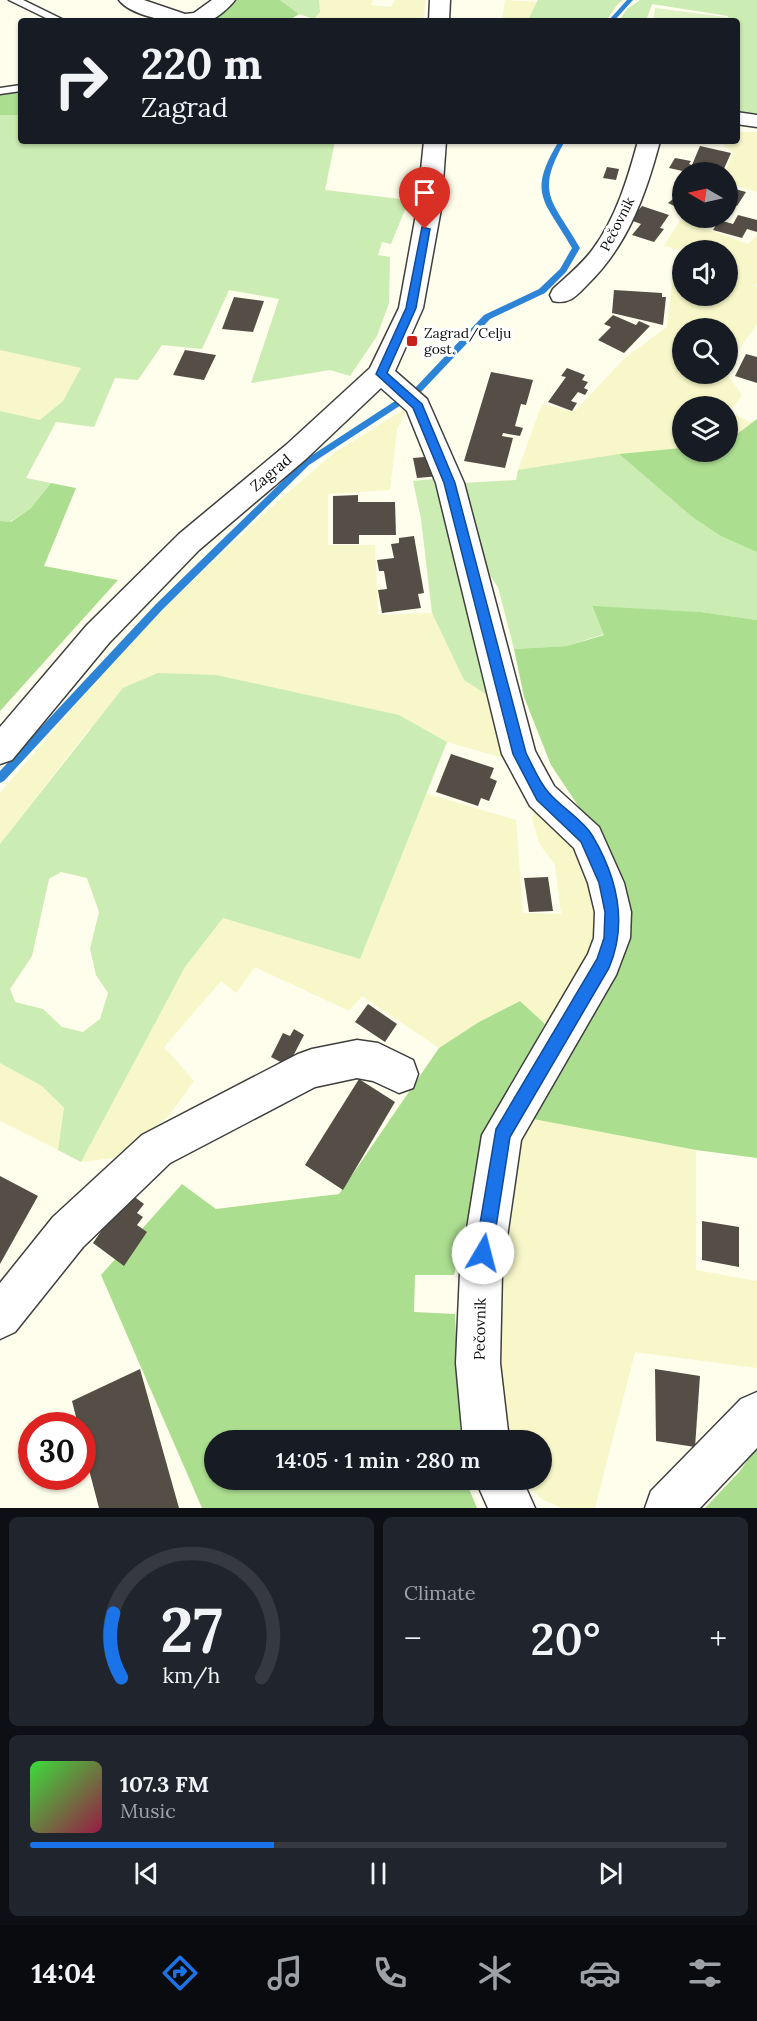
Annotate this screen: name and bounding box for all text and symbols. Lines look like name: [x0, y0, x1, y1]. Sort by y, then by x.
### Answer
text: 220 m: [141, 37, 262, 91]
icon: right: [42, 42, 120, 120]
text: Zagrad: [141, 90, 228, 124]
north arrow: [672, 162, 738, 228]
map controls: [672, 162, 738, 462]
pin: [399, 167, 450, 229]
icon: arrive: [408, 176, 441, 209]
street label: Pečovnik: [596, 193, 638, 254]
button: sound: [672, 240, 738, 306]
button: search: [672, 318, 738, 384]
place label: Zagrad/Celju gost.: [424, 324, 511, 358]
marker: Zagrad/Celju gost.: [405, 334, 419, 348]
button: layers: [672, 396, 738, 462]
street label: Zagrad: [246, 450, 295, 495]
position arrow: [451, 1221, 515, 1285]
street label: Pečovnik: [469, 1298, 490, 1360]
speed limit sign: 30: [18, 1412, 96, 1490]
text: 14:05 · 1 min · 280 m: [276, 1446, 480, 1474]
text: Climate: [404, 1580, 476, 1605]
text: 27: [160, 1589, 223, 1669]
text: 20°: [531, 1610, 600, 1667]
text: −: [404, 1617, 422, 1659]
text: +: [709, 1617, 727, 1659]
text: km/h: [163, 1662, 221, 1690]
text: 107.3 FM: [120, 1770, 209, 1798]
text: Music: [120, 1798, 176, 1823]
icon: previous: [130, 1857, 163, 1890]
icon: pause: [362, 1857, 395, 1890]
icon: next: [594, 1857, 627, 1890]
icon: directions: [159, 1952, 201, 1994]
icon: music: [264, 1952, 306, 1994]
icon: phone: [369, 1952, 411, 1994]
icon: climate: [474, 1952, 516, 1994]
icon: car: [579, 1952, 621, 1994]
icon: filters: [684, 1952, 726, 1994]
text: 14:04: [31, 1956, 96, 1990]

